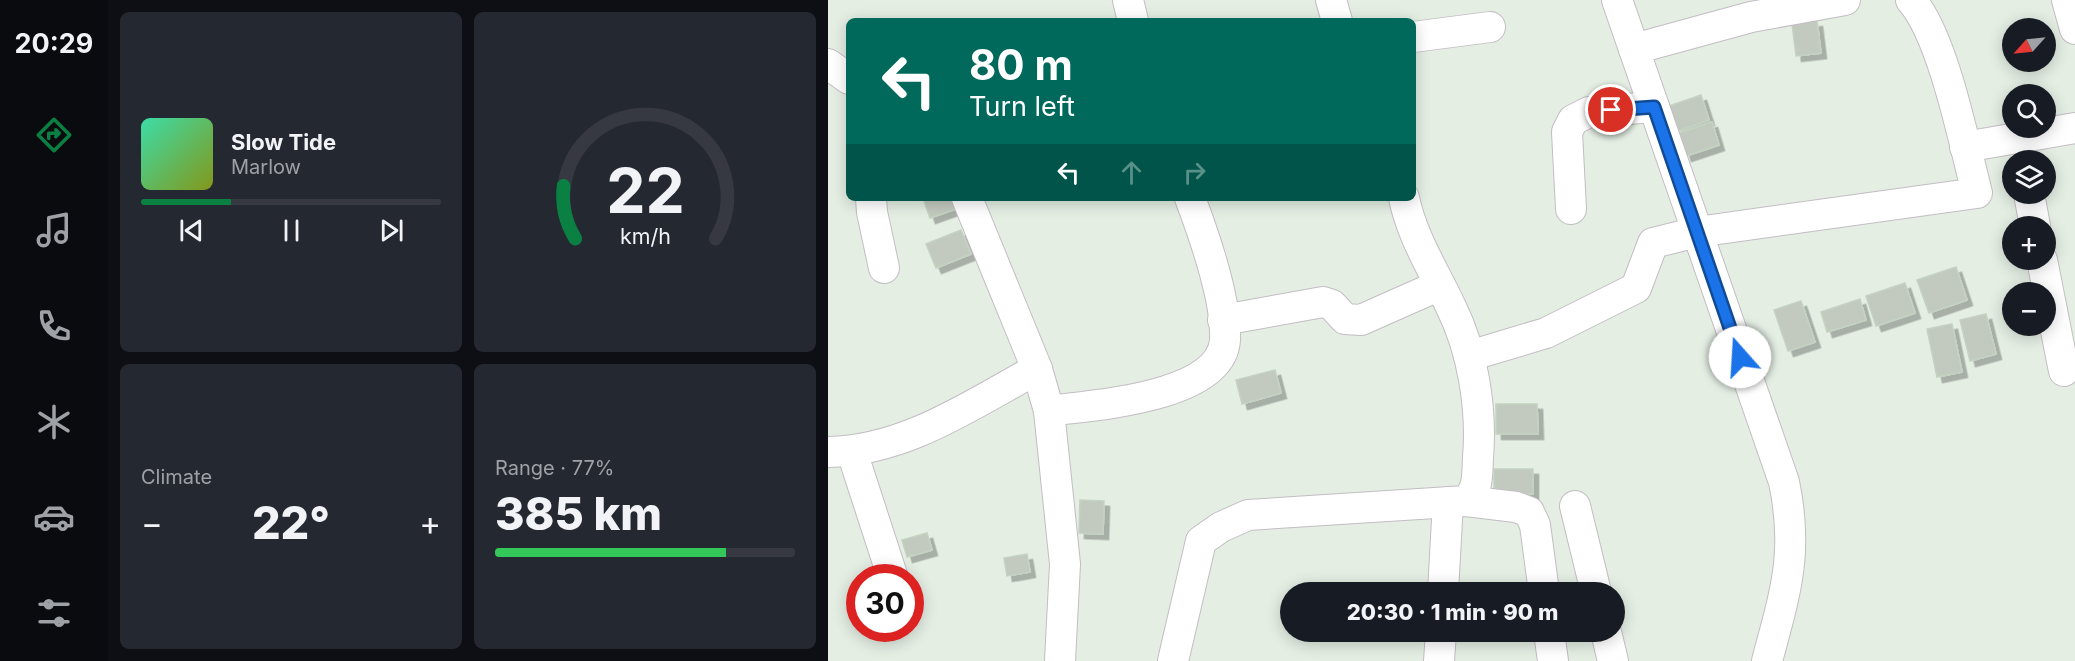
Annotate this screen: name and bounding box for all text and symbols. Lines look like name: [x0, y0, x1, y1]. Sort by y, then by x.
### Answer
north arrow: [2002, 18, 2056, 72]
map controls: [2002, 18, 2056, 336]
text: 20:29: [15, 27, 93, 60]
text: 80 m: [969, 39, 1073, 90]
icon: left: [870, 42, 948, 120]
pin: [1585, 84, 1636, 135]
button: search: [2002, 84, 2056, 138]
text: Turn left: [969, 90, 1075, 123]
icon: arrive: [1594, 93, 1627, 126]
icon: directions: [33, 114, 75, 156]
text: Slow Tide: [231, 129, 336, 155]
button: layers: [2002, 150, 2056, 204]
text: 22: [606, 153, 684, 228]
text: Marlow: [231, 155, 301, 179]
icon: left: [1052, 156, 1085, 189]
icon: ahead: [1115, 156, 1148, 189]
icon: right: [1178, 156, 1211, 189]
icon: music: [33, 209, 75, 251]
icon: previous: [175, 214, 208, 247]
icon: pause: [275, 214, 308, 247]
icon: next: [375, 214, 408, 247]
button: +: [2002, 216, 2056, 270]
text: km/h: [620, 224, 670, 250]
button: −: [2002, 282, 2056, 336]
icon: phone: [33, 305, 75, 347]
position arrow: [1708, 325, 1772, 389]
icon: climate: [33, 401, 75, 443]
text: Range · 77%: [495, 456, 614, 480]
text: Climate: [141, 465, 212, 489]
text: 385 km: [495, 486, 662, 541]
text: 22°: [252, 495, 330, 550]
icon: car: [33, 496, 75, 538]
text: −: [141, 503, 163, 543]
text: +: [419, 503, 441, 543]
speed limit sign: 30: [846, 564, 924, 642]
icon: filters: [33, 592, 75, 634]
text: 20:30 · 1 min · 90 m: [1347, 599, 1558, 625]

